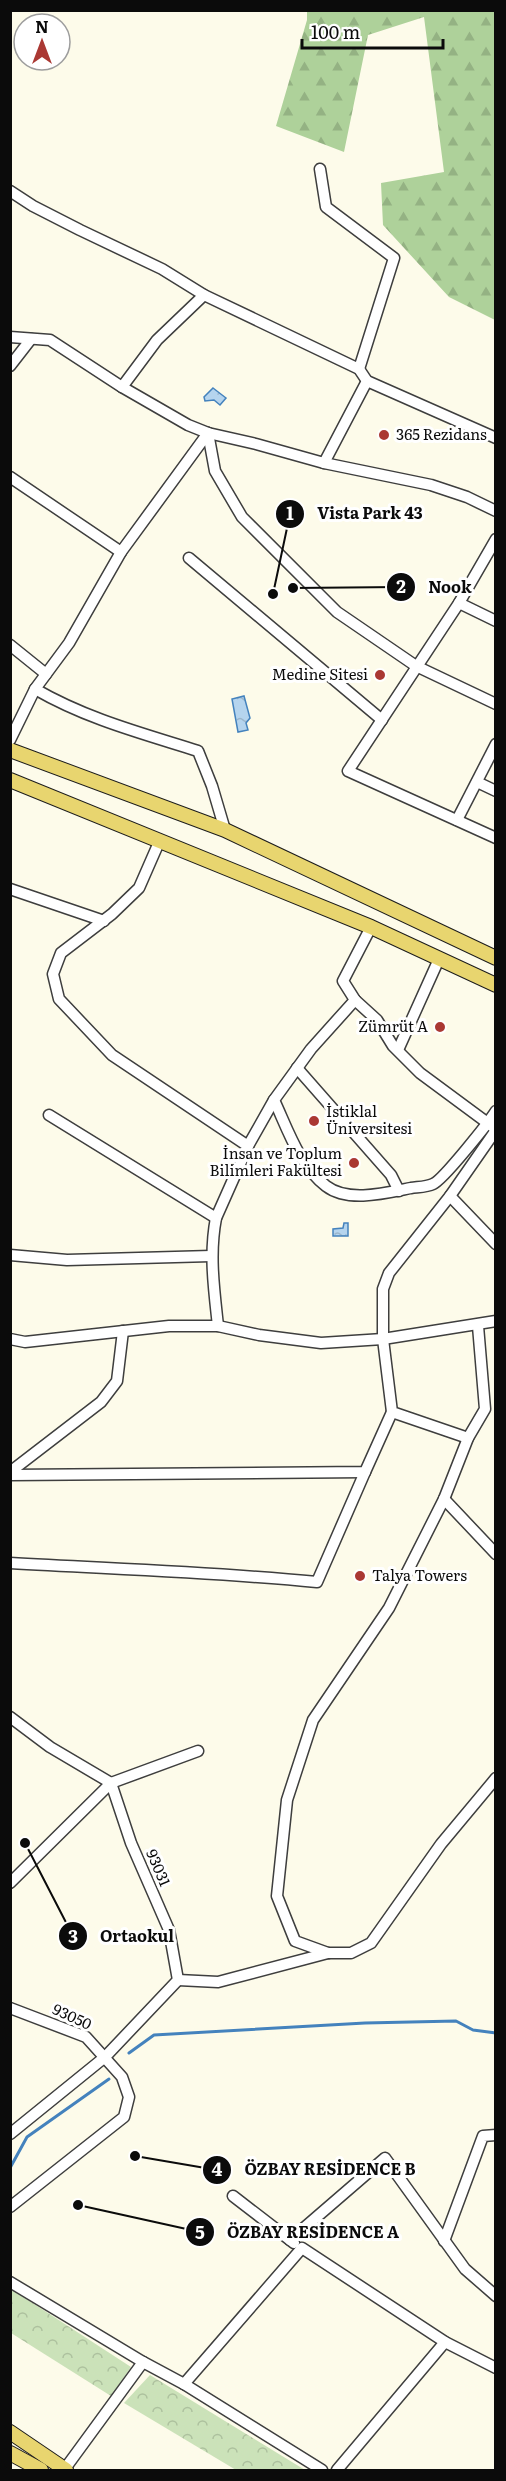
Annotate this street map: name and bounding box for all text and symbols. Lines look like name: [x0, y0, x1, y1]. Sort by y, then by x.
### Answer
north arrow: [12, 12, 72, 72]
scale bar: [302, 12, 443, 50]
text: N: [35, 14, 49, 38]
text: 100 m: [311, 18, 360, 45]
place label: 365 Rezidans: [396, 422, 487, 445]
marker: 365 Rezidans: [377, 428, 391, 442]
callout: Vista Park 43: [275, 497, 435, 531]
text: 1: [286, 499, 294, 526]
text: Vista Park 43: [317, 500, 423, 524]
callout: Nook: [386, 570, 483, 604]
text: 2: [396, 572, 406, 599]
text: Nook: [428, 574, 472, 598]
place label: Medine Sitesi: [272, 662, 368, 685]
marker: Medine Sitesi: [373, 668, 387, 682]
place label: Zümrüt A: [358, 1014, 428, 1037]
marker: Zümrüt A: [433, 1020, 447, 1034]
place label: İstiklal Üniversitesi: [326, 1099, 412, 1139]
marker: İstiklal Üniversitesi: [307, 1114, 321, 1128]
place label: İnsan ve Toplum Bilimleri Fakültesi: [210, 1141, 342, 1181]
marker: İnsan ve Toplum Bilimleri Fakültesi: [347, 1156, 361, 1170]
place label: Talya Towers: [372, 1563, 467, 1586]
marker: Talya Towers: [353, 1569, 367, 1583]
street label: 93031: [141, 1845, 178, 1890]
callout: Ortaokul: [58, 1919, 186, 1953]
text: 3: [68, 1922, 78, 1949]
text: Ortaokul: [100, 1923, 174, 1947]
street label: 93050: [49, 1997, 96, 2035]
callout: ÖZBAY RESİDENCE B: [202, 2153, 427, 2187]
text: 4: [212, 2155, 223, 2182]
text: ÖZBAY RESİDENCE B: [245, 2156, 416, 2180]
callout: ÖZBAY RESİDENCE A: [185, 2215, 411, 2249]
text: 5: [195, 2218, 205, 2245]
text: ÖZBAY RESİDENCE A: [227, 2219, 399, 2243]

